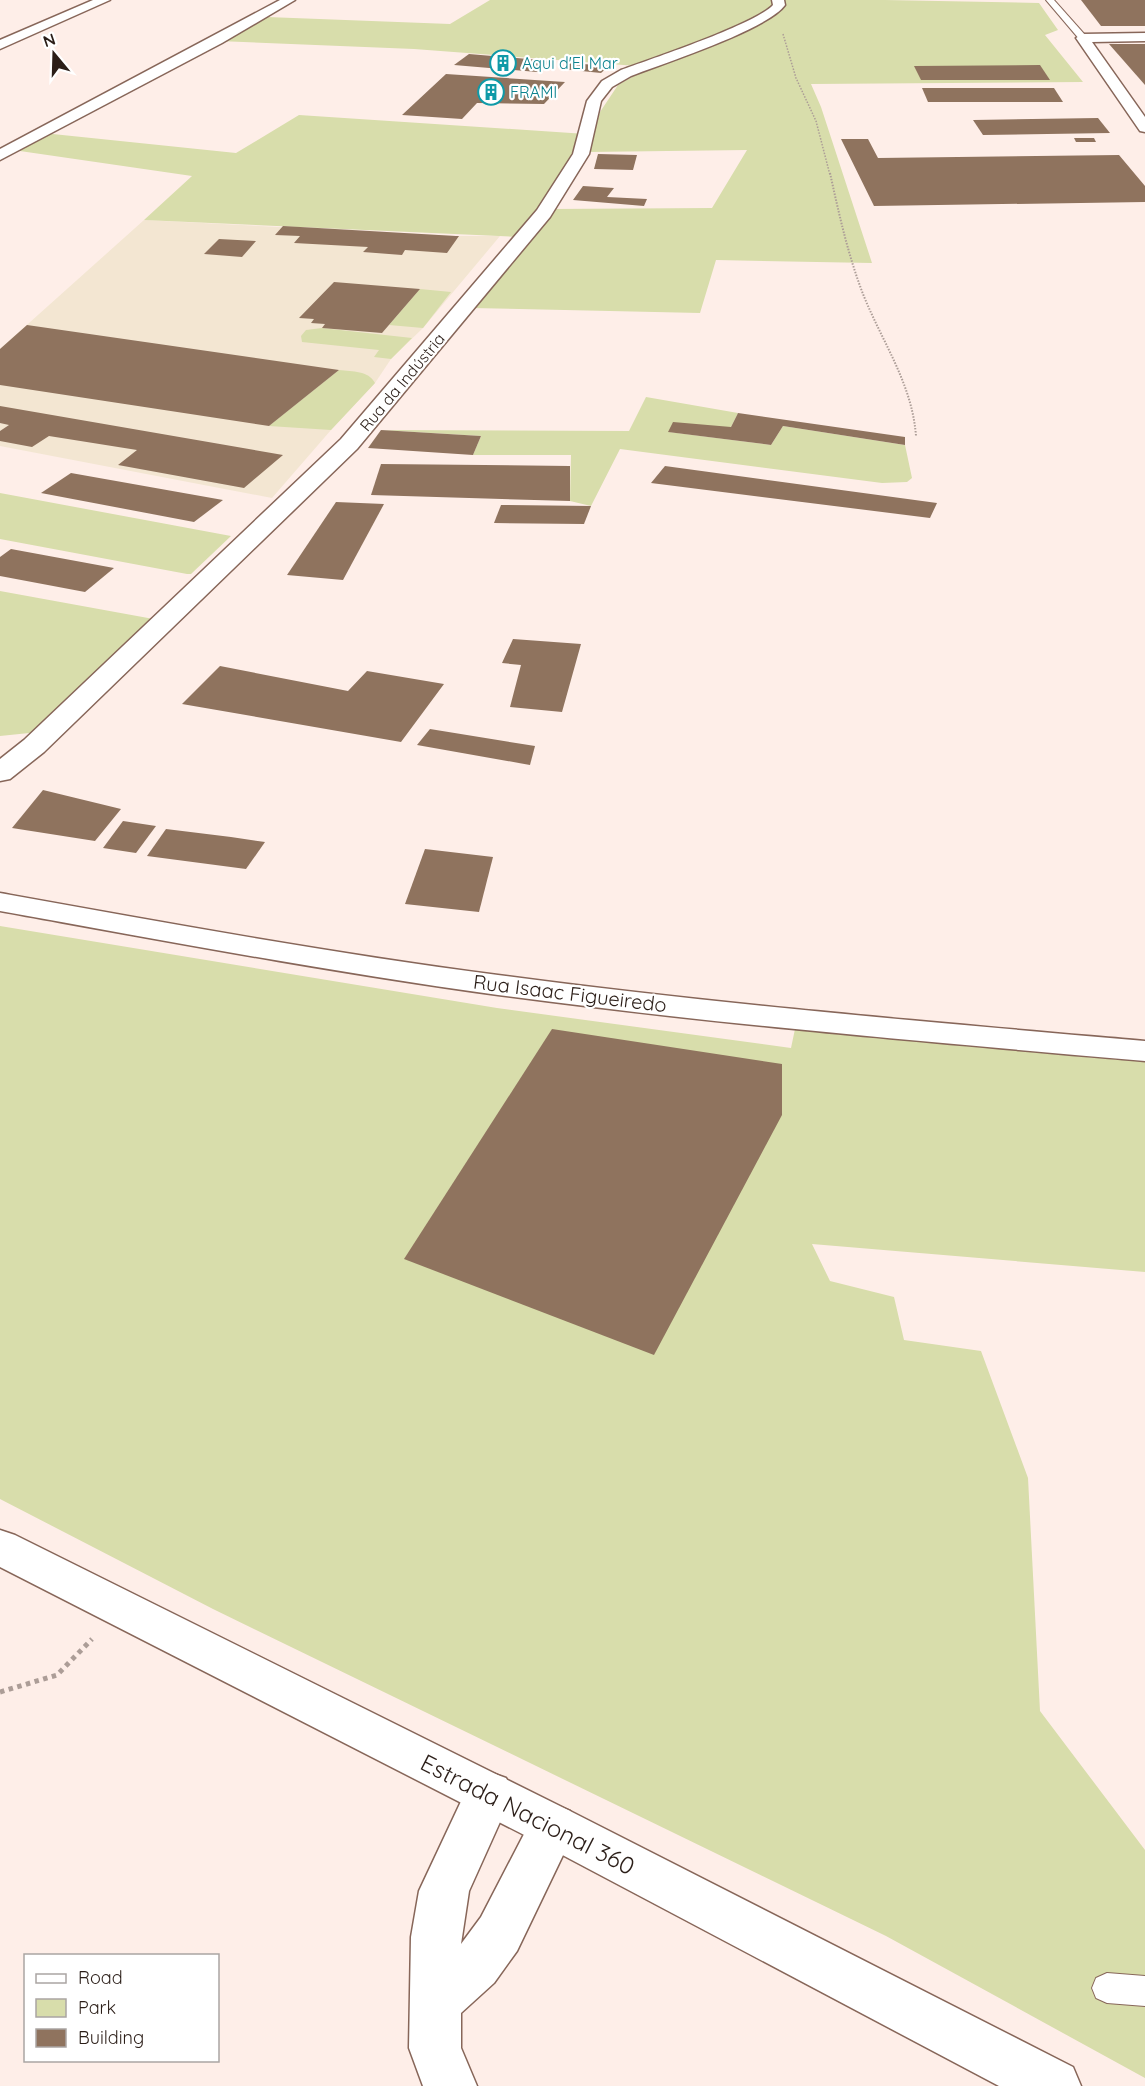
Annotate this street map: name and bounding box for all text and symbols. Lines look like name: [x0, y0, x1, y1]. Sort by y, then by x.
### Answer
north arrow: [24, 24, 84, 84]
text: N: [40, 28, 58, 51]
building icon: Aqui d'El Mar: [488, 48, 518, 78]
place label: Aqui d'El Mar: [522, 53, 618, 73]
building icon: FRAMI: [476, 77, 506, 107]
place label: FRAMI: [510, 82, 557, 102]
street label: Rua da Indústria: [355, 329, 449, 435]
street label: Rua Isaac Figueiredo: [472, 969, 668, 1017]
street label: Estrada Nacional 360: [416, 1747, 640, 1881]
legend: [24, 1954, 219, 2062]
text: Road: [78, 1966, 123, 1989]
text: Park: [78, 1996, 116, 2019]
text: Building: [78, 2026, 144, 2049]

